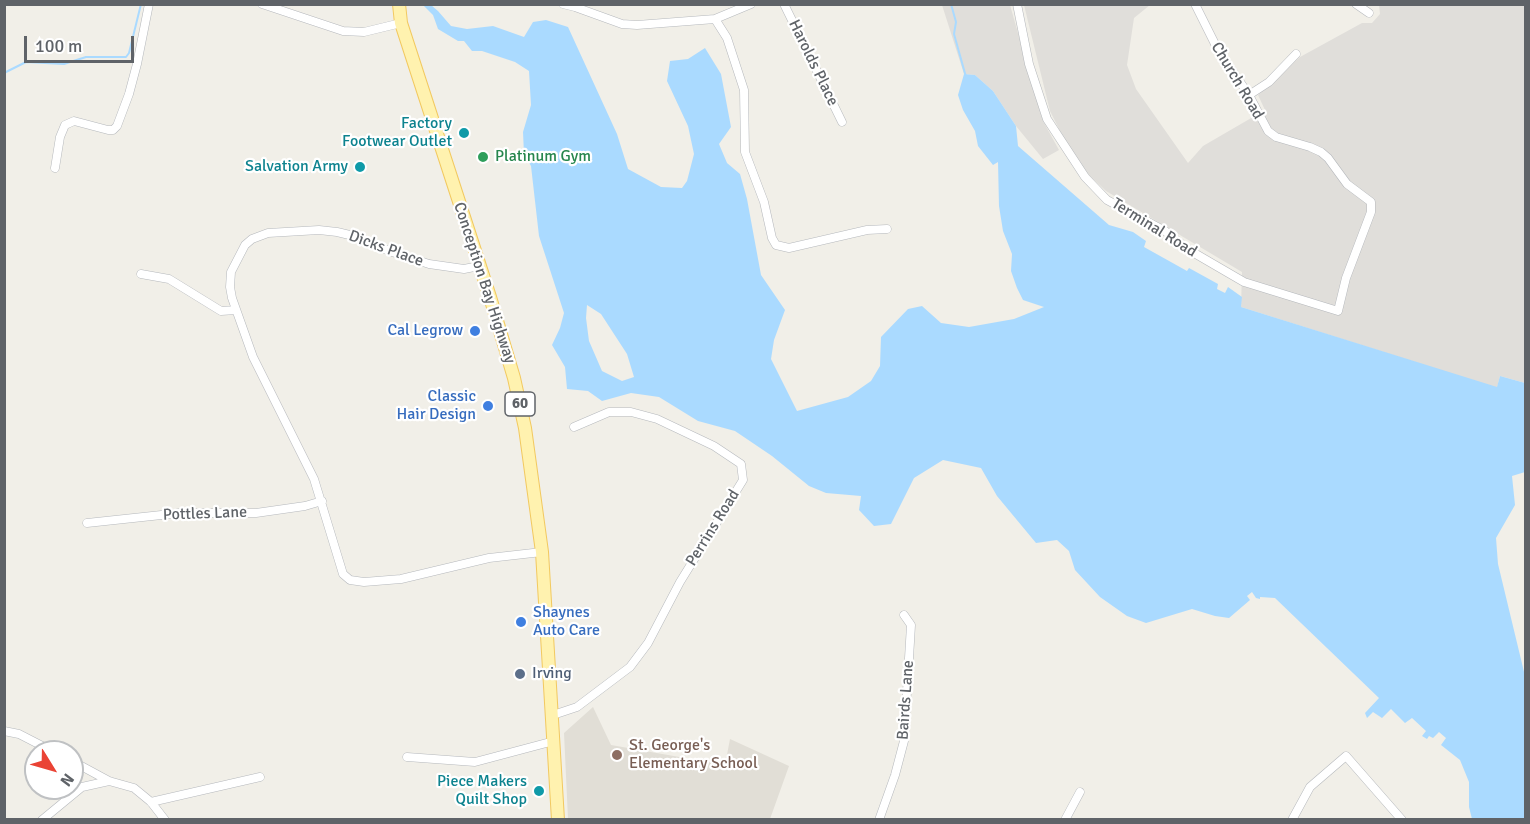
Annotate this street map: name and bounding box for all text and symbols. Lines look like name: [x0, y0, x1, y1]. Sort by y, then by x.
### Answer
street label: Harolds Place: [784, 17, 842, 109]
scale bar: [27, 24, 136, 62]
text: 100 m: [35, 35, 82, 57]
street label: Church Road: [1206, 39, 1268, 123]
place label: Factory Footwear Outlet: [342, 114, 452, 152]
marker: Factory Footwear Outlet: [457, 126, 471, 140]
place label: Platinum Gym: [495, 147, 591, 167]
marker: Platinum Gym: [476, 150, 490, 164]
place label: Salvation Army: [245, 157, 348, 177]
marker: Salvation Army: [353, 160, 367, 174]
street label: Terminal Road: [1108, 194, 1200, 262]
street label: Conception Bay Highway: [449, 200, 519, 366]
street label: Dicks Place: [346, 227, 426, 271]
place label: Cal Legrow: [387, 321, 463, 341]
marker: Cal Legrow: [468, 324, 482, 338]
place label: Classic Hair Design: [396, 387, 476, 425]
road number: 60: [505, 392, 535, 416]
marker: Classic Hair Design: [481, 399, 495, 413]
street label: Perrins Road: [682, 486, 744, 570]
street label: Pottles Lane: [163, 503, 247, 525]
place label: Shaynes Auto Care: [533, 603, 600, 641]
marker: Shaynes Auto Care: [514, 615, 528, 629]
street label: Bairds Lane: [894, 659, 918, 741]
place label: Irving: [532, 664, 572, 684]
marker: Irving: [513, 667, 527, 681]
place label: St. George's Elementary School: [629, 736, 758, 774]
north arrow: [24, 740, 84, 800]
marker: St. George's Elementary School: [610, 748, 624, 762]
text: N: [55, 769, 78, 790]
place label: Piece Makers Quilt Shop: [437, 772, 527, 810]
marker: Piece Makers Quilt Shop: [532, 784, 546, 798]

